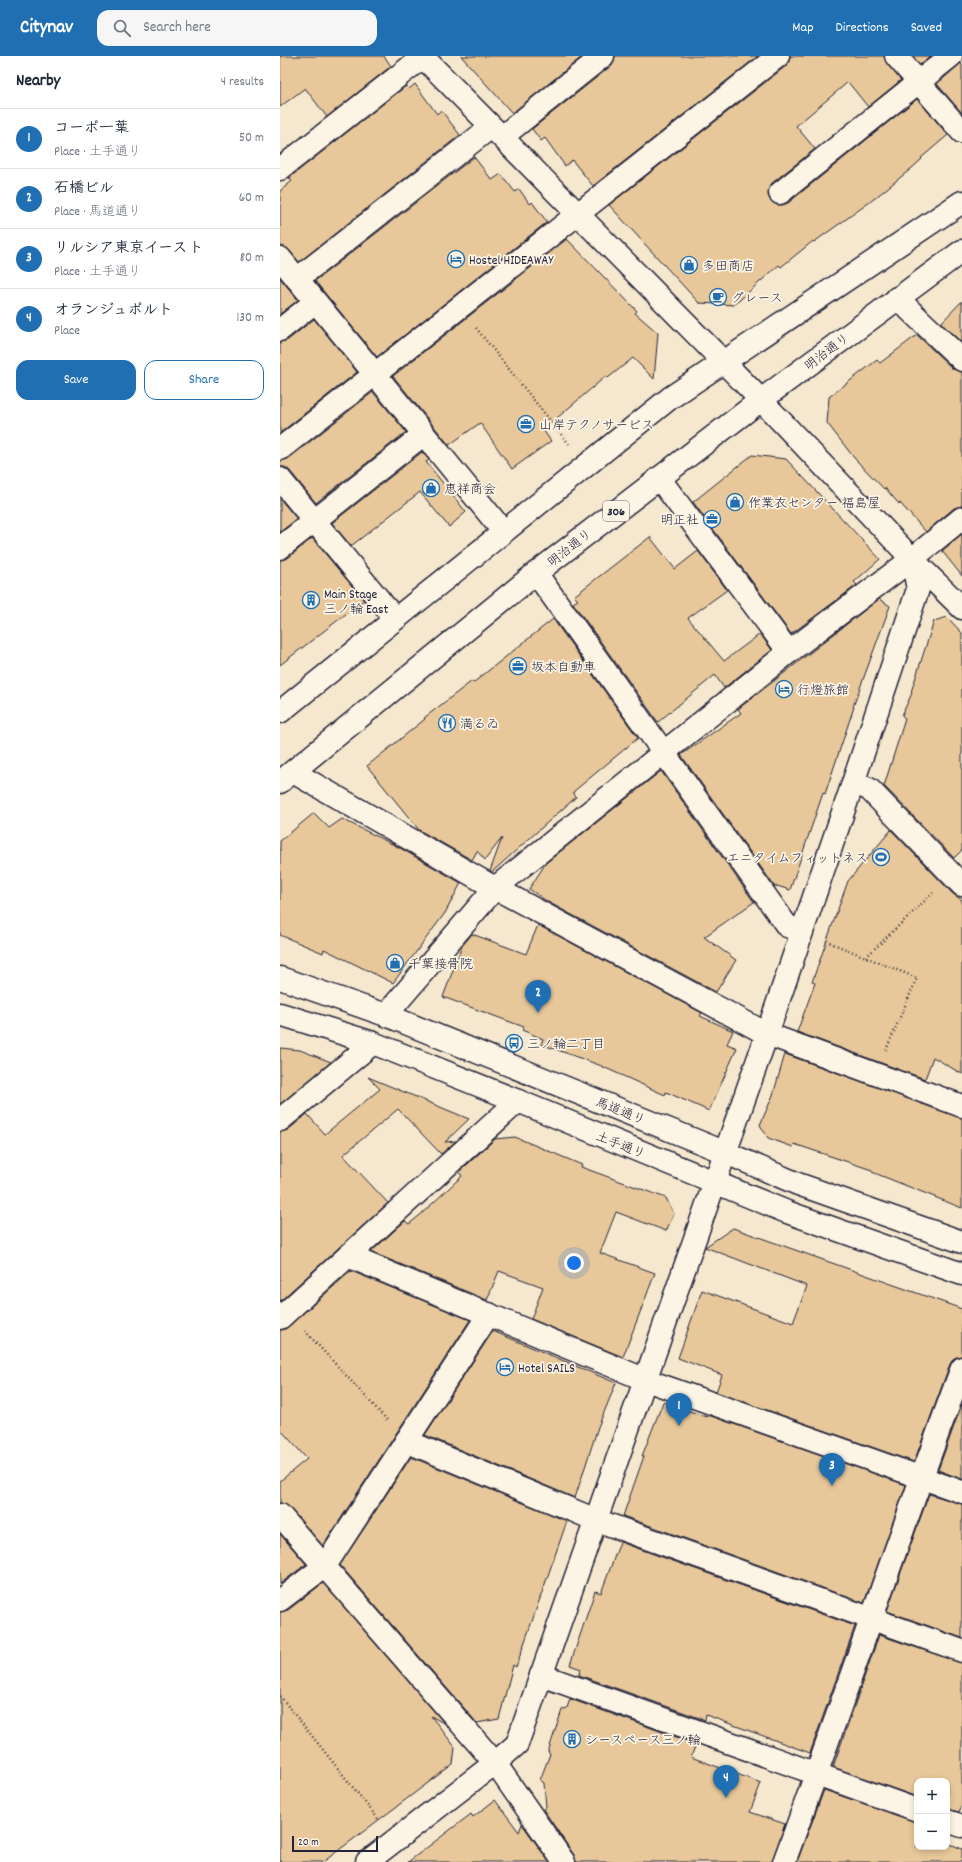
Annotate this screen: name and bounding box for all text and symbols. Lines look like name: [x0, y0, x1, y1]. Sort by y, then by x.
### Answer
search box: [97, 10, 377, 46]
text: Citynav: [20, 15, 73, 42]
icon: search: [111, 17, 133, 39]
text: Search here: [143, 17, 211, 39]
text: Map: [792, 18, 814, 38]
text: Directions: [836, 18, 889, 38]
text: Saved: [911, 18, 942, 38]
text: Nearby: [16, 70, 60, 94]
text: 4 results: [221, 73, 264, 92]
text: コーポ一葉: [54, 118, 129, 140]
text: 1: [28, 129, 30, 148]
text: 50 m: [239, 129, 264, 148]
text: Place · 土手通り: [54, 143, 141, 162]
text: 石橋ビル: [54, 178, 114, 200]
text: 2: [26, 189, 32, 208]
text: 60 m: [239, 189, 264, 208]
text: Place · 馬道通り: [54, 203, 141, 222]
text: リルシア東京イースト: [54, 238, 203, 260]
text: 3: [26, 249, 32, 268]
text: 80 m: [240, 249, 264, 268]
hotel icon: Hostel HIDEAWAY: [446, 249, 466, 269]
place label: Hostel HIDEAWAY: [469, 252, 554, 271]
shop icon: 多田商店: [679, 255, 699, 275]
place label: 多田商店: [702, 258, 754, 277]
text: Place · 土手通り: [54, 263, 141, 282]
cafe icon: グレース: [708, 287, 728, 307]
place label: グレース: [731, 290, 783, 309]
text: オランジュポルト: [54, 300, 173, 322]
text: 4: [26, 309, 32, 328]
text: 130 m: [236, 309, 264, 328]
text: Place: [54, 322, 80, 341]
street label: 明治通り: [801, 330, 854, 376]
button: Save: [16, 360, 136, 400]
button: Share: [144, 360, 264, 400]
office icon: 山岸テクノサービス: [516, 414, 536, 434]
place label: 山岸テクノサービス: [539, 417, 654, 436]
shop icon: 恵祥商会: [421, 478, 441, 498]
place label: 恵祥商会: [444, 481, 496, 500]
shop icon: 作業衣センター 福島屋: [725, 492, 745, 512]
place label: 作業衣センター 福島屋: [748, 495, 880, 514]
road number: 306: [603, 501, 629, 521]
office icon: 明正社: [702, 509, 722, 529]
place label: 明正社: [660, 512, 699, 531]
street label: 明治通り: [544, 525, 597, 572]
place label: Main Stage 三ノ輪 East: [324, 586, 388, 620]
building icon: Main Stage 三ノ輪 East: [301, 590, 321, 610]
office icon: 坂本自動車: [508, 656, 528, 676]
place label: 坂本自動車: [531, 659, 596, 678]
hotel icon: 行燈旅館: [774, 679, 794, 699]
place label: 行燈旅館: [797, 682, 849, 701]
restaurant icon: 満るゐ: [437, 713, 457, 733]
place label: 満るゐ: [460, 716, 499, 735]
sports icon: エニタイムフィットネス: [871, 847, 891, 867]
place label: エニタイムフィットネス: [727, 850, 868, 869]
shop icon: 千葉接骨院: [385, 953, 405, 973]
place label: 千葉接骨院: [408, 956, 473, 975]
pin: 2: [525, 980, 551, 1013]
bus stop icon: 三ノ輪二丁目: [504, 1033, 524, 1053]
place label: 三ノ輪二丁目: [527, 1036, 605, 1055]
street label: 馬道通り: [592, 1094, 648, 1131]
street label: 土手通り: [592, 1128, 648, 1165]
your location: [564, 1253, 584, 1273]
hotel icon: Hotel SAILS: [495, 1357, 515, 1377]
place label: Hotel SAILS: [518, 1360, 575, 1379]
pin: 1: [666, 1393, 692, 1426]
pin: 3: [819, 1453, 845, 1486]
building icon: シースペース三ノ輪: [562, 1729, 582, 1749]
place label: シースペース三ノ輪: [585, 1732, 700, 1751]
pin: 4: [713, 1765, 739, 1798]
map controls: [914, 1778, 950, 1850]
button: +: [914, 1778, 950, 1814]
button: −: [914, 1814, 950, 1850]
scale bar: [292, 1834, 378, 1853]
text: 20 m: [298, 1835, 319, 1851]

